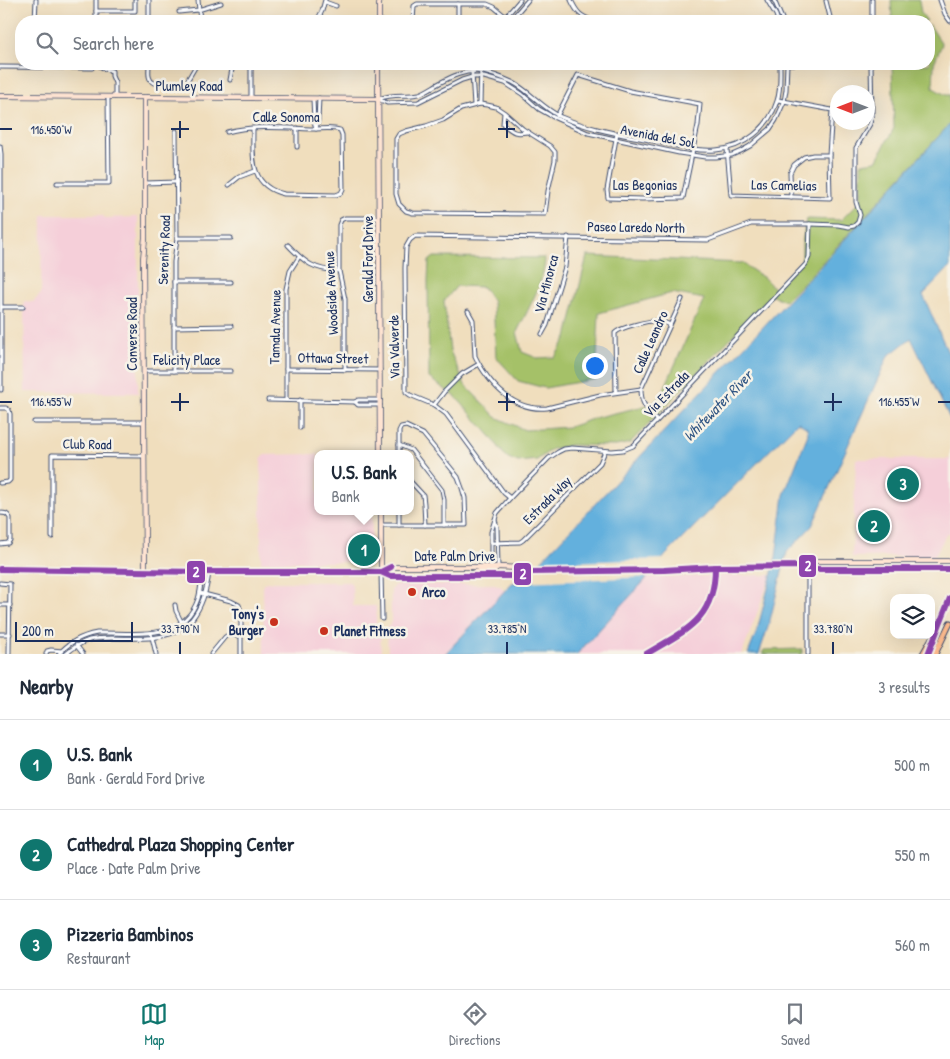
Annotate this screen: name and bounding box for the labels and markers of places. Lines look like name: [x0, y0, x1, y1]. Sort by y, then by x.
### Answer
pin: 3: [887, 465, 919, 503]
pin: 2: [858, 507, 890, 545]
pin: 1: [348, 531, 380, 569]
place label: Arco: [422, 582, 446, 601]
marker: Arco: [406, 586, 418, 598]
place label: Tony's Burger: [229, 604, 265, 641]
marker: Tony's Burger: [268, 616, 280, 628]
place label: Planet Fitness: [334, 621, 406, 640]
marker: Planet Fitness: [318, 625, 330, 637]

